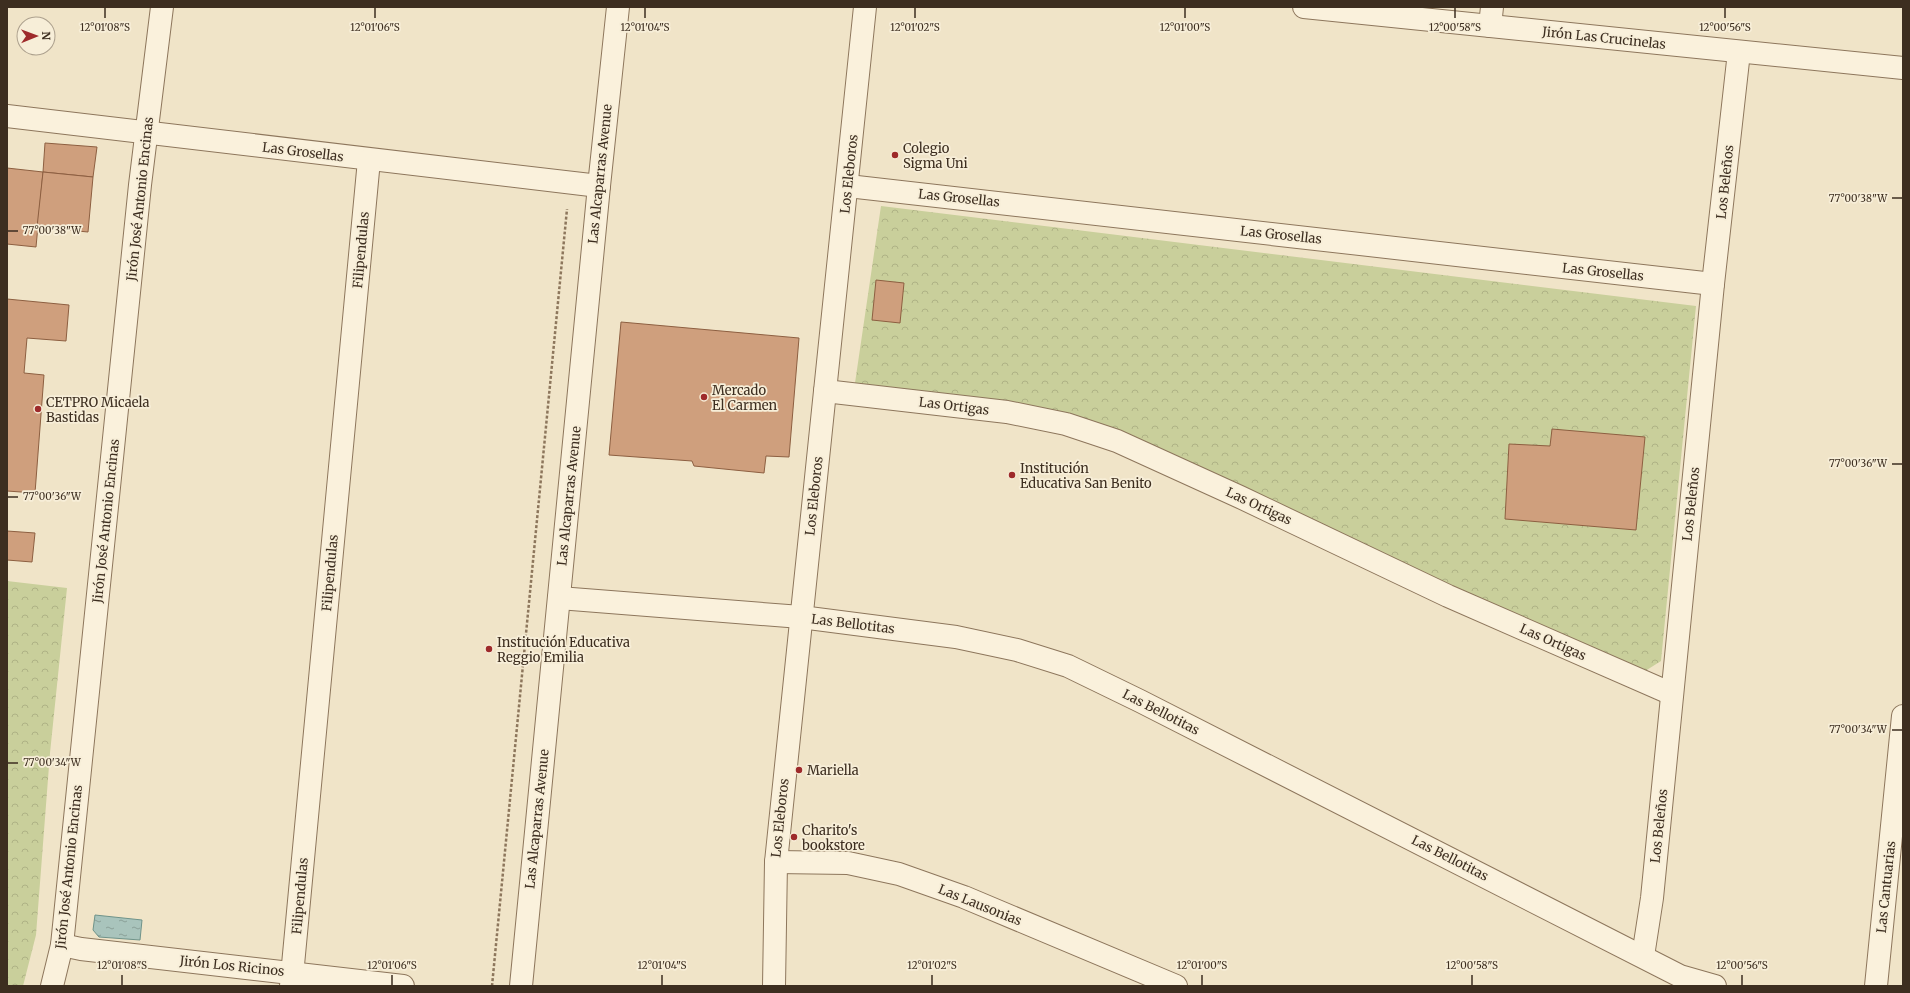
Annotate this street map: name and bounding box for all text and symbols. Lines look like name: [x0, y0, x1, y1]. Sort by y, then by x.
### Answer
north arrow: [16, 16, 56, 56]
text: 12°01'08"S: [80, 21, 130, 34]
text: 12°01'06"S: [350, 21, 400, 34]
text: 12°01'04"S: [620, 21, 670, 34]
text: 12°01'02"S: [890, 21, 940, 34]
text: 12°01'00"S: [1160, 21, 1210, 34]
text: 12°00'58"S: [1429, 21, 1481, 34]
text: 12°00'56"S: [1699, 21, 1751, 34]
street label: Jirón Las Crucinelas: [1540, 23, 1667, 53]
text: N: [39, 31, 53, 41]
street label: Las Alcaparras Avenue: [584, 103, 616, 245]
street label: Jirón José Antonio Encinas: [123, 116, 157, 283]
street label: Los Eleboros: [836, 134, 862, 214]
street label: Las Grosellas: [261, 139, 345, 165]
place label: Colegio Sigma Uni: [903, 140, 968, 172]
street label: Los Beleños: [1713, 144, 1737, 220]
marker: Colegio Sigma Uni: [890, 150, 900, 160]
street label: Las Grosellas: [917, 185, 1001, 211]
text: 77°00'38"W: [1829, 192, 1888, 205]
street label: Filipendulas: [349, 211, 373, 289]
street label: Las Grosellas: [1239, 222, 1323, 248]
text: 77°00'38"W: [23, 224, 82, 237]
street label: Las Grosellas: [1561, 259, 1645, 285]
place label: Mercado El Carmen: [712, 382, 778, 414]
marker: Mercado El Carmen: [699, 392, 709, 402]
street label: Las Ortigas: [918, 393, 990, 419]
place label: CETPRO Micaela Bastidas: [46, 394, 149, 426]
marker: CETPRO Micaela Bastidas: [33, 404, 43, 414]
street label: Las Alcaparras Avenue: [553, 425, 585, 567]
street label: Jirón José Antonio Encinas: [89, 438, 123, 605]
street label: Los Eleboros: [801, 456, 827, 536]
text: 77°00'36"W: [1829, 457, 1888, 470]
place label: Institución Educativa San Benito: [1020, 460, 1152, 492]
street label: Los Beleños: [1679, 466, 1703, 542]
marker: Institución Educativa San Benito: [1007, 470, 1017, 480]
street label: Las Ortigas: [1223, 483, 1295, 529]
text: 77°00'36"W: [23, 490, 82, 503]
street label: Filipendulas: [318, 534, 342, 612]
street label: Las Bellotitas: [810, 610, 896, 638]
street label: Las Ortigas: [1517, 620, 1589, 664]
place label: Institución Educativa Reggio Emilia: [497, 634, 630, 666]
marker: Institución Educativa Reggio Emilia: [484, 644, 494, 654]
street label: Las Bellotitas: [1120, 685, 1202, 739]
text: 77°00'34"W: [1829, 723, 1888, 736]
street label: Las Alcaparras Avenue: [521, 748, 553, 890]
text: 77°00'34"W: [23, 756, 82, 769]
place label: Mariella: [807, 762, 859, 779]
marker: Mariella: [794, 765, 804, 775]
street label: Los Eleboros: [767, 778, 793, 858]
street label: Jirón José Antonio Encinas: [52, 784, 86, 951]
street label: Los Beleños: [1647, 788, 1671, 864]
place label: Charito's bookstore: [801, 822, 865, 854]
street label: Las Bellotitas: [1409, 831, 1491, 885]
marker: Charito's bookstore: [789, 832, 799, 842]
street label: Las Cantuarias: [1873, 840, 1899, 934]
street label: Filipendulas: [288, 857, 312, 935]
street label: Las Lausonias: [936, 881, 1024, 929]
street label: Jirón Los Ricinos: [178, 952, 285, 980]
text: 12°01'08"S: [97, 959, 147, 972]
text: 12°01'06"S: [367, 959, 417, 972]
text: 12°01'04"S: [637, 959, 687, 972]
text: 12°01'02"S: [907, 959, 957, 972]
text: 12°01'00"S: [1177, 959, 1227, 972]
text: 12°00'58"S: [1446, 959, 1498, 972]
text: 12°00'56"S: [1716, 959, 1768, 972]

